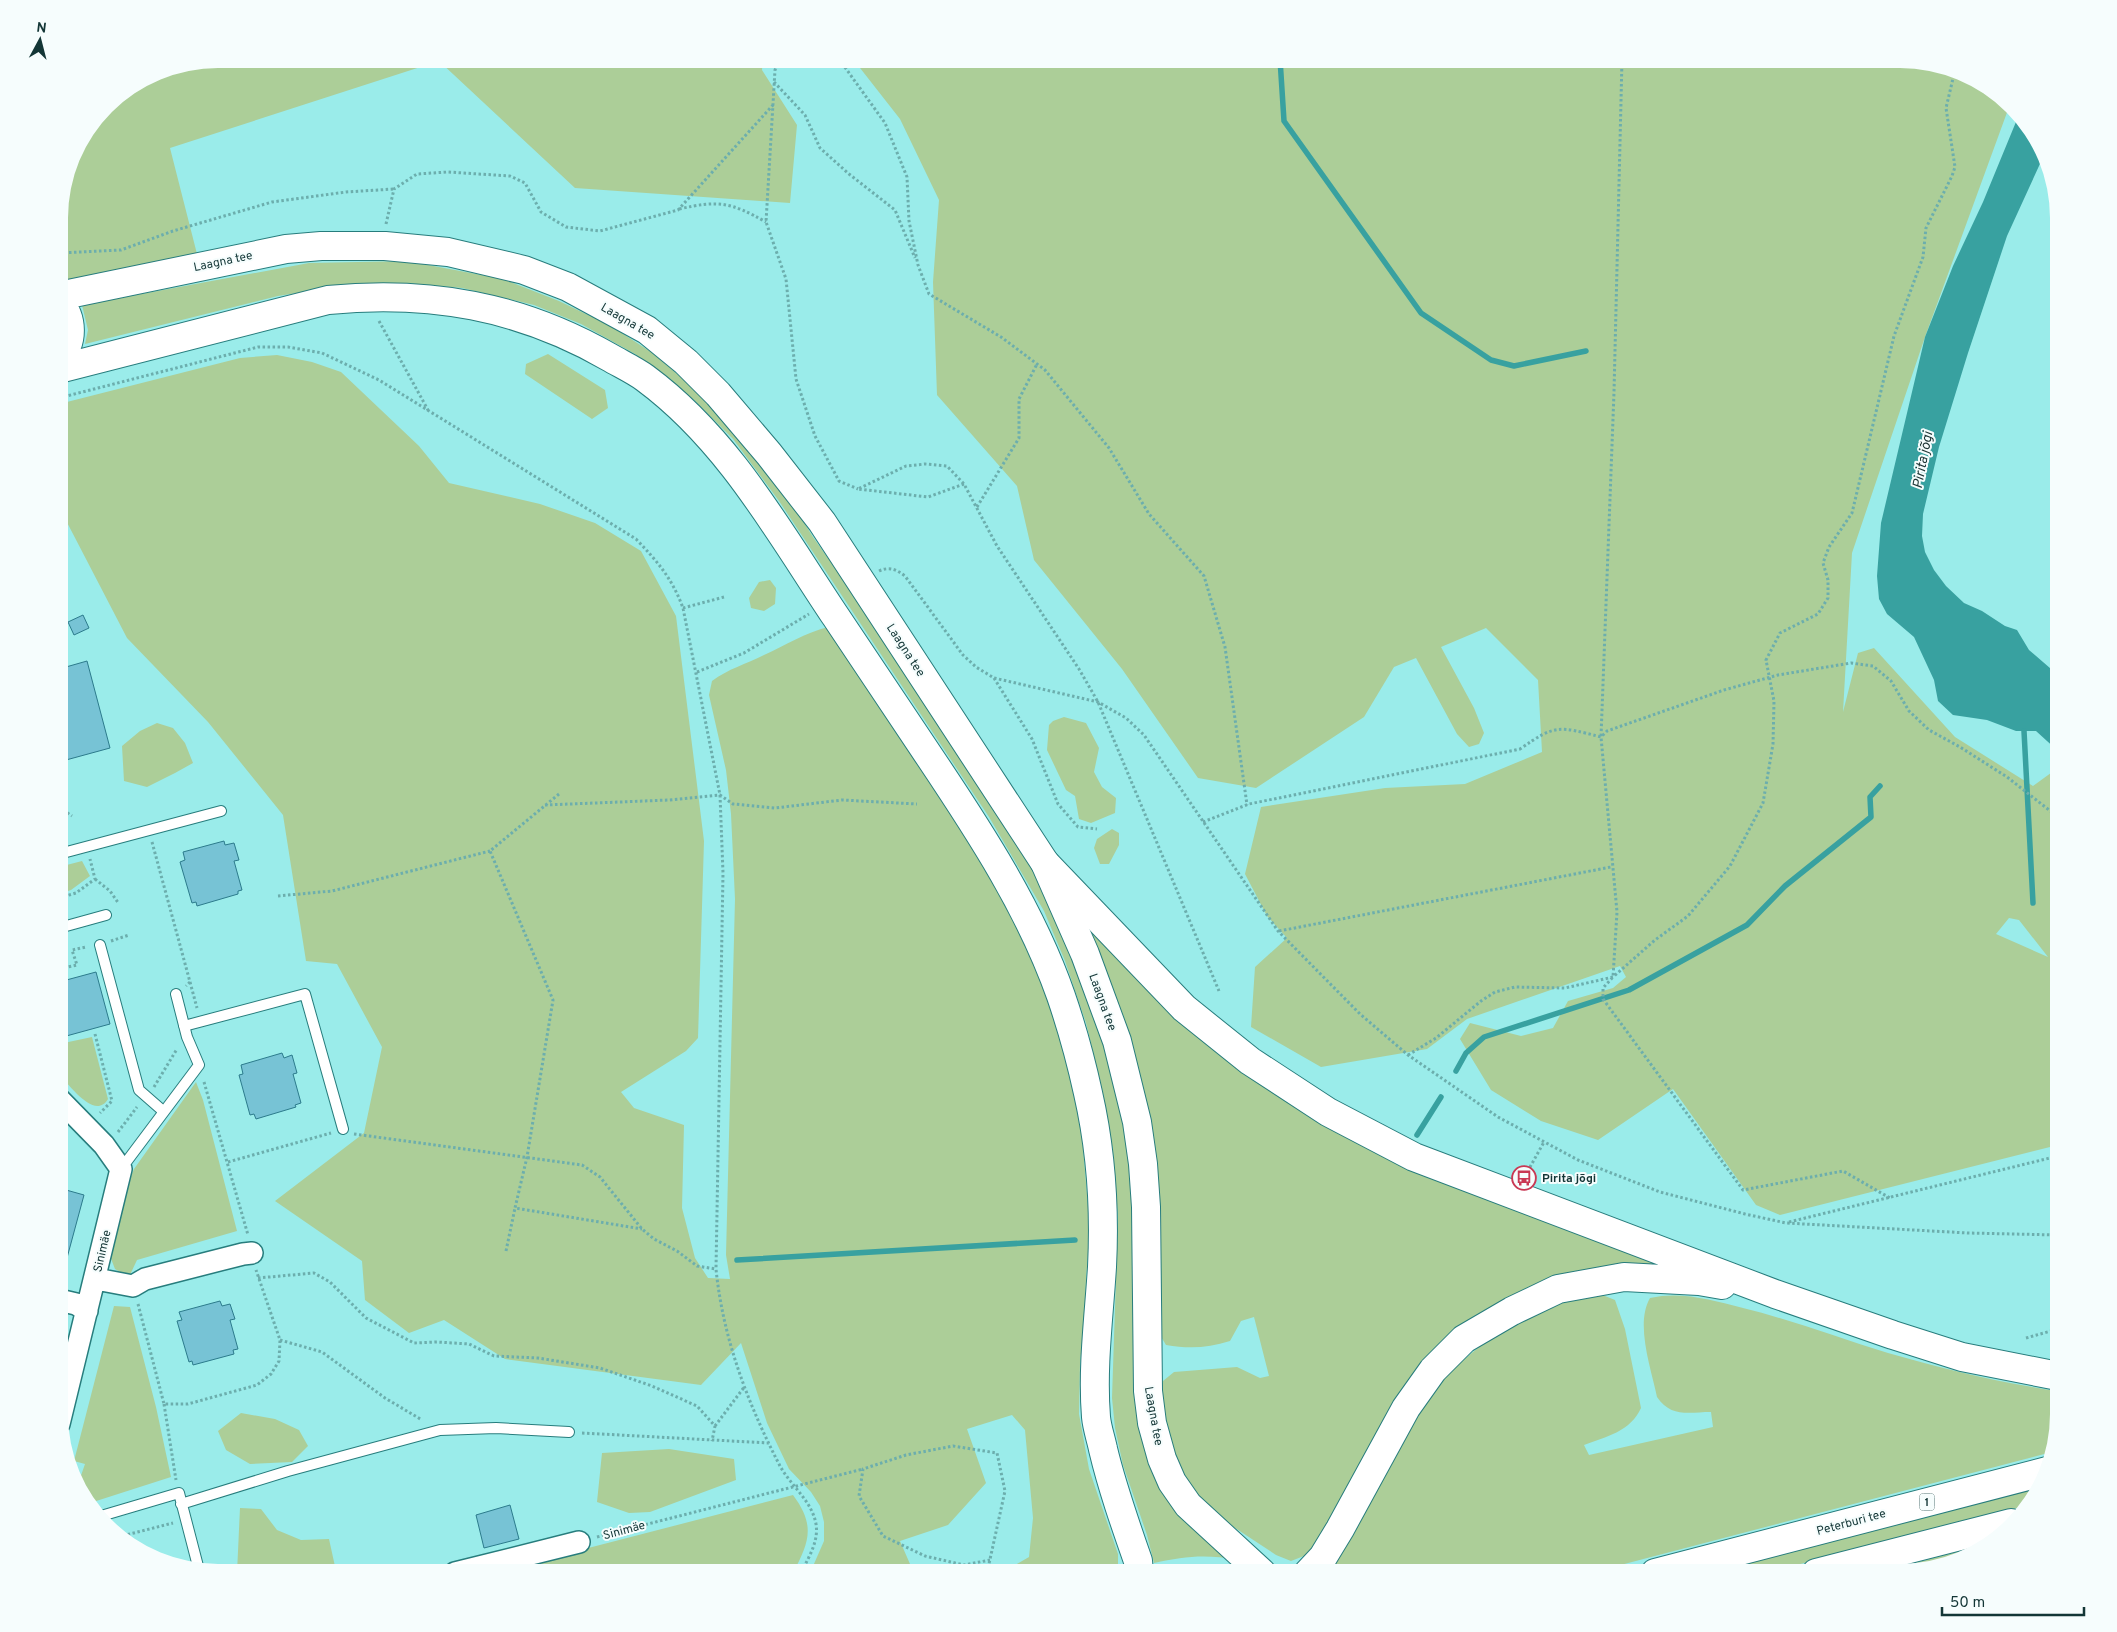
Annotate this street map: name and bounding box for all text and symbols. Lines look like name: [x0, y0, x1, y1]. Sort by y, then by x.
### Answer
north arrow: [15, 15, 65, 65]
text: N: [35, 20, 47, 38]
street label: Laagna tee: [192, 248, 254, 276]
street label: Laagna tee: [598, 300, 657, 344]
water label: Pirita jõgi: [1910, 429, 1938, 490]
street label: Laagna tee: [882, 621, 928, 680]
street label: Laagna tee: [1084, 971, 1120, 1033]
bus stop icon: Pirita jõgi: [1511, 1165, 1537, 1191]
place label: Pirita jõgi: [1542, 1171, 1596, 1187]
street label: Sinimäe: [90, 1228, 116, 1274]
street label: Laagna tee: [1140, 1385, 1166, 1447]
road number: 1: [1920, 1494, 1934, 1510]
street label: Peterburi tee: [1815, 1506, 1888, 1540]
street label: Sinimäe: [601, 1518, 647, 1544]
scale bar: [1942, 1584, 2084, 1616]
text: 50 m: [1950, 1594, 1985, 1613]

